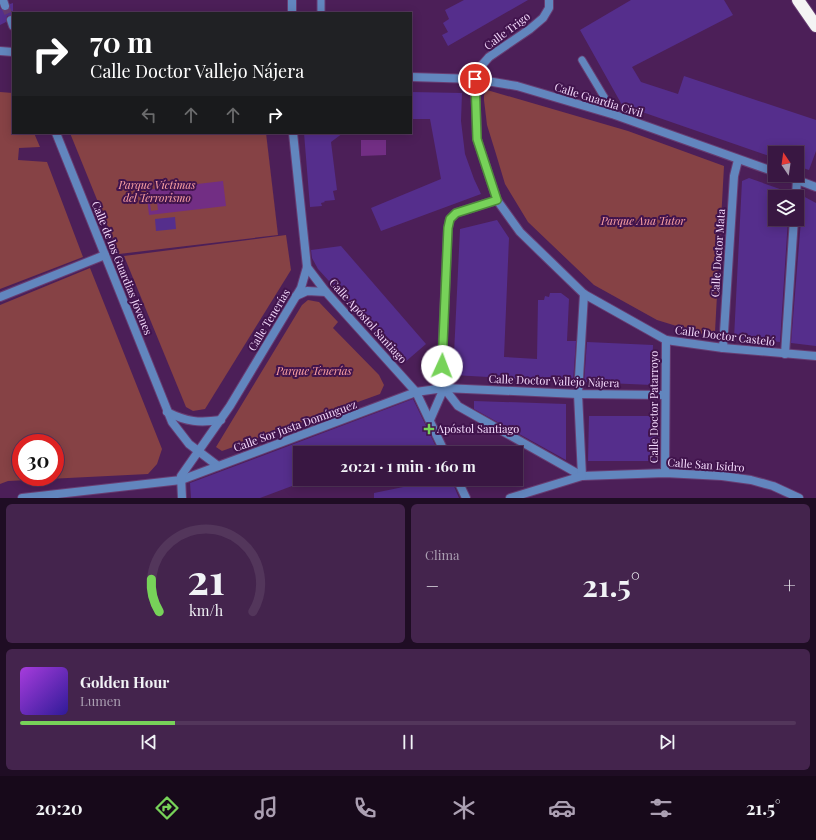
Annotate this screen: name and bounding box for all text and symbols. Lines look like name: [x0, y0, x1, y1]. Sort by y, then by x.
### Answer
street label: Calle Trigo: [481, 8, 533, 53]
text: 70 m: [90, 23, 153, 60]
icon: right: [24, 28, 76, 80]
text: Calle Doctor Vallejo Nájera: [90, 59, 304, 83]
pin: [458, 62, 492, 96]
icon: arrive: [464, 68, 486, 90]
street label: Calle Guardia Civil: [553, 79, 645, 120]
icon: left: [138, 104, 160, 126]
icon: ahead: [180, 104, 202, 126]
icon: ahead: [222, 104, 244, 126]
icon: right: [264, 104, 286, 126]
north arrow: [768, 146, 804, 182]
map controls: [768, 146, 804, 226]
park label: Parque Víctimas del Terrorismo: [118, 177, 196, 205]
button: layers: [768, 190, 804, 226]
street label: Calle de los Guardias Jóvenes: [89, 199, 156, 337]
street label: Calle Doctor Mata: [707, 208, 728, 298]
park label: Parque Ana Tutor: [600, 213, 685, 228]
street label: Calle Apóstol Santiago: [326, 275, 411, 366]
street label: Calle Tenerías: [244, 286, 293, 354]
street label: Calle Doctor Casteló: [674, 322, 776, 349]
position arrow: [421, 345, 463, 387]
street label: Calle Doctor Patarroyo: [646, 351, 661, 463]
park label: Parque Tenerías: [275, 363, 353, 378]
street label: Calle Doctor Vallejo Nájera: [488, 371, 620, 390]
street label: Calle Sor Justa Domínguez: [231, 396, 359, 455]
place label: Apóstol Santiago: [436, 421, 519, 436]
marker: Apóstol Santiago: [424, 424, 434, 434]
speed limit sign: 30: [12, 434, 64, 486]
street label: Calle San Isidro: [667, 454, 745, 475]
text: 20:21 · 1 min · 160 m: [340, 456, 476, 476]
text: Clima: [425, 546, 460, 563]
text: 21: [187, 549, 224, 604]
text: 21.5°: [582, 565, 640, 605]
text: −: [425, 570, 439, 600]
text: +: [783, 570, 796, 600]
text: km/h: [188, 600, 223, 619]
text: Golden Hour: [80, 672, 169, 692]
text: Lumen: [80, 692, 121, 709]
icon: previous: [138, 731, 160, 753]
icon: pause: [397, 731, 419, 753]
icon: next: [656, 731, 678, 753]
icon: directions: [153, 794, 181, 822]
icon: music: [252, 794, 280, 822]
icon: phone: [351, 794, 379, 822]
icon: climate: [450, 794, 478, 822]
icon: car: [548, 794, 576, 822]
icon: filters: [647, 794, 675, 822]
text: 20:20: [35, 796, 83, 820]
text: 21.5°: [746, 796, 781, 820]

